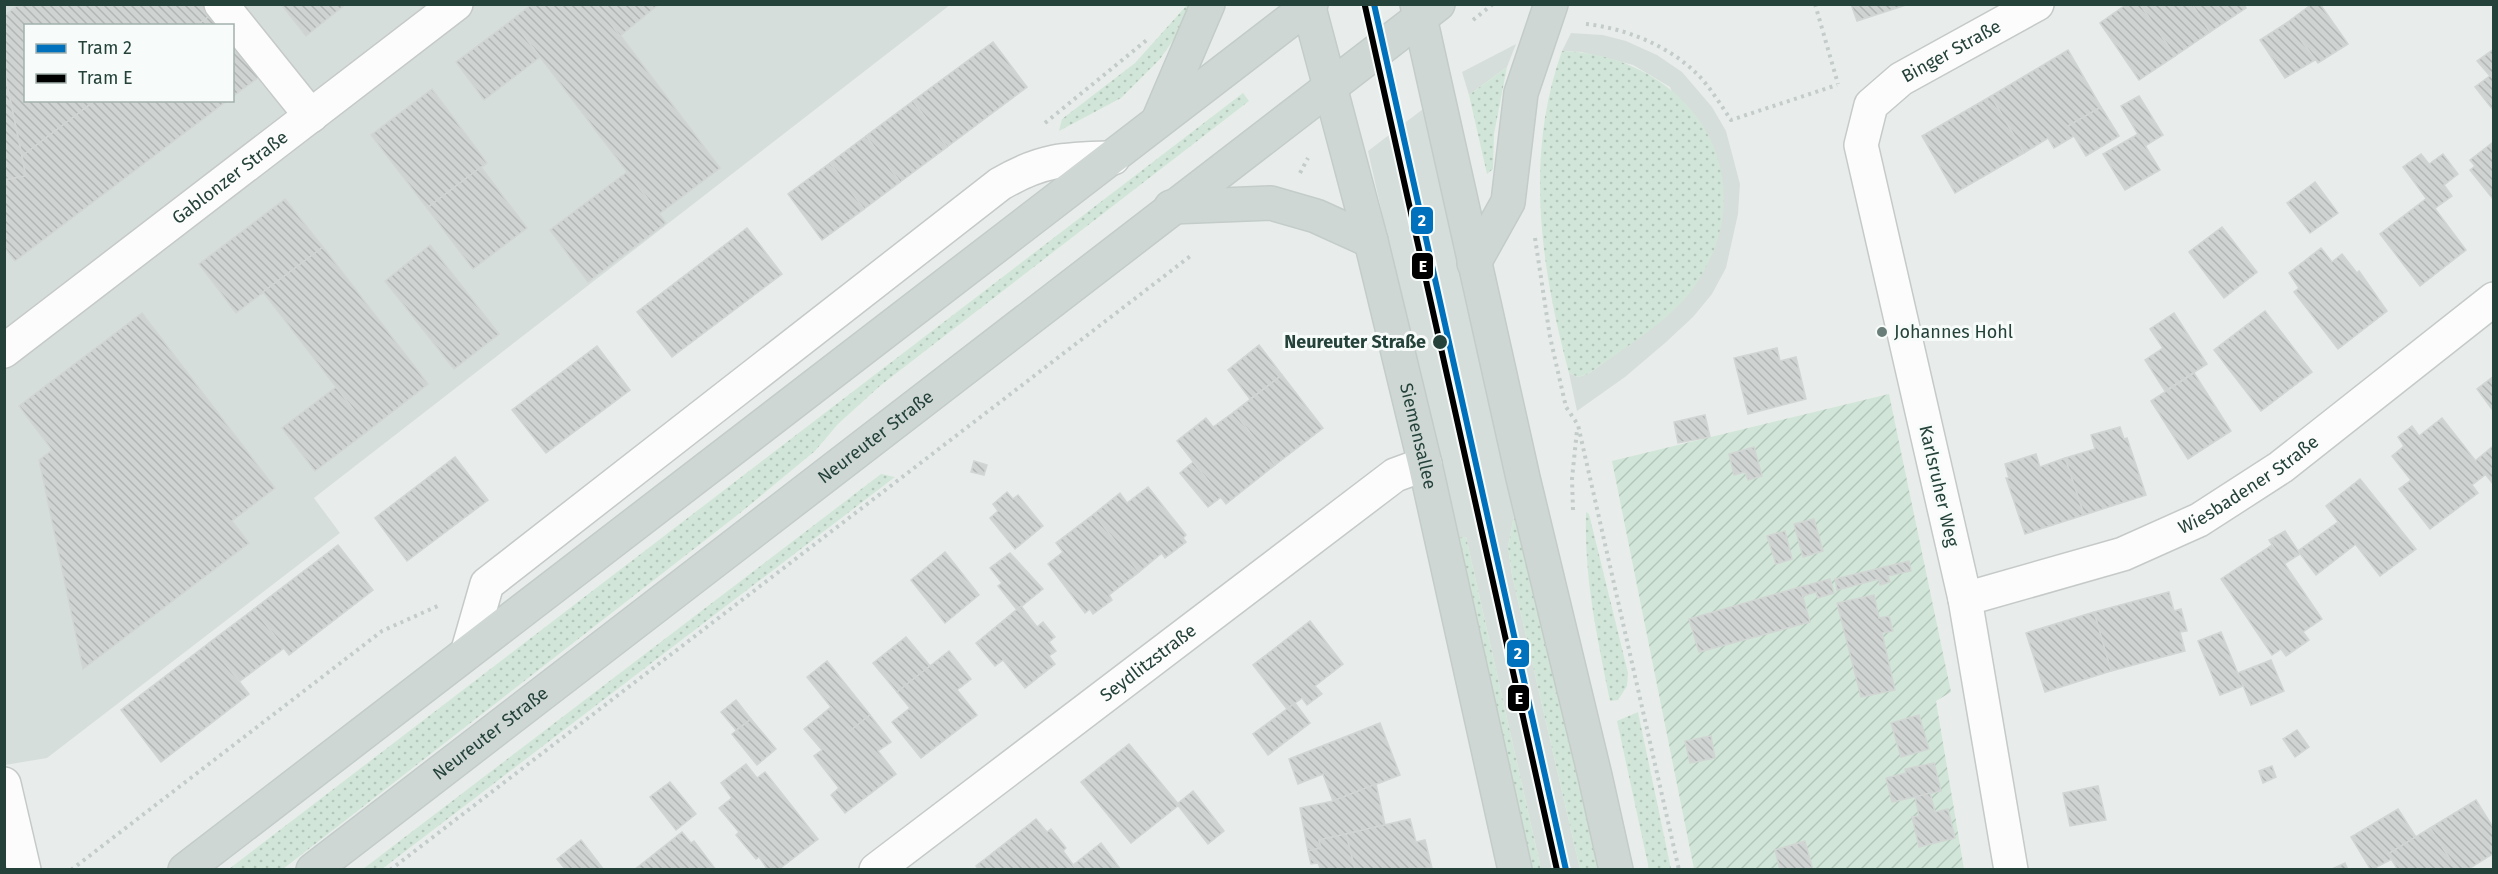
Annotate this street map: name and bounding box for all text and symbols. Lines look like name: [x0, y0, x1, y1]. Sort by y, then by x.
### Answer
street label: Binger Straße: [1898, 15, 2005, 87]
legend: [24, 24, 234, 102]
text: Tram 2: [78, 37, 132, 59]
text: Tram E: [78, 67, 133, 89]
street label: Gablonzer Straße: [168, 126, 292, 229]
line badge: 2: [1410, 206, 1434, 235]
text: 2: [1418, 211, 1426, 230]
line badge: E: [1411, 252, 1434, 280]
text: E: [1419, 257, 1427, 276]
place label: Johannes Hohl: [1894, 321, 2013, 343]
marker: Johannes Hohl: [1875, 325, 1889, 339]
place label: Neureuter Straße: [1284, 331, 1426, 353]
marker: Neureuter Straße: [1431, 333, 1449, 351]
street label: Siemensallee: [1395, 381, 1441, 491]
street label: Neureuter Straße: [813, 385, 938, 488]
street label: Karlsruher Weg: [1914, 423, 1964, 550]
street label: Wiesbadener Straße: [2175, 431, 2323, 539]
street label: Seydlitzstraße: [1096, 619, 1201, 707]
line badge: 2: [1506, 639, 1530, 668]
text: 2: [1514, 644, 1522, 663]
street label: Neureuter Straße: [428, 682, 553, 785]
line badge: E: [1507, 684, 1530, 712]
text: E: [1515, 689, 1523, 708]

